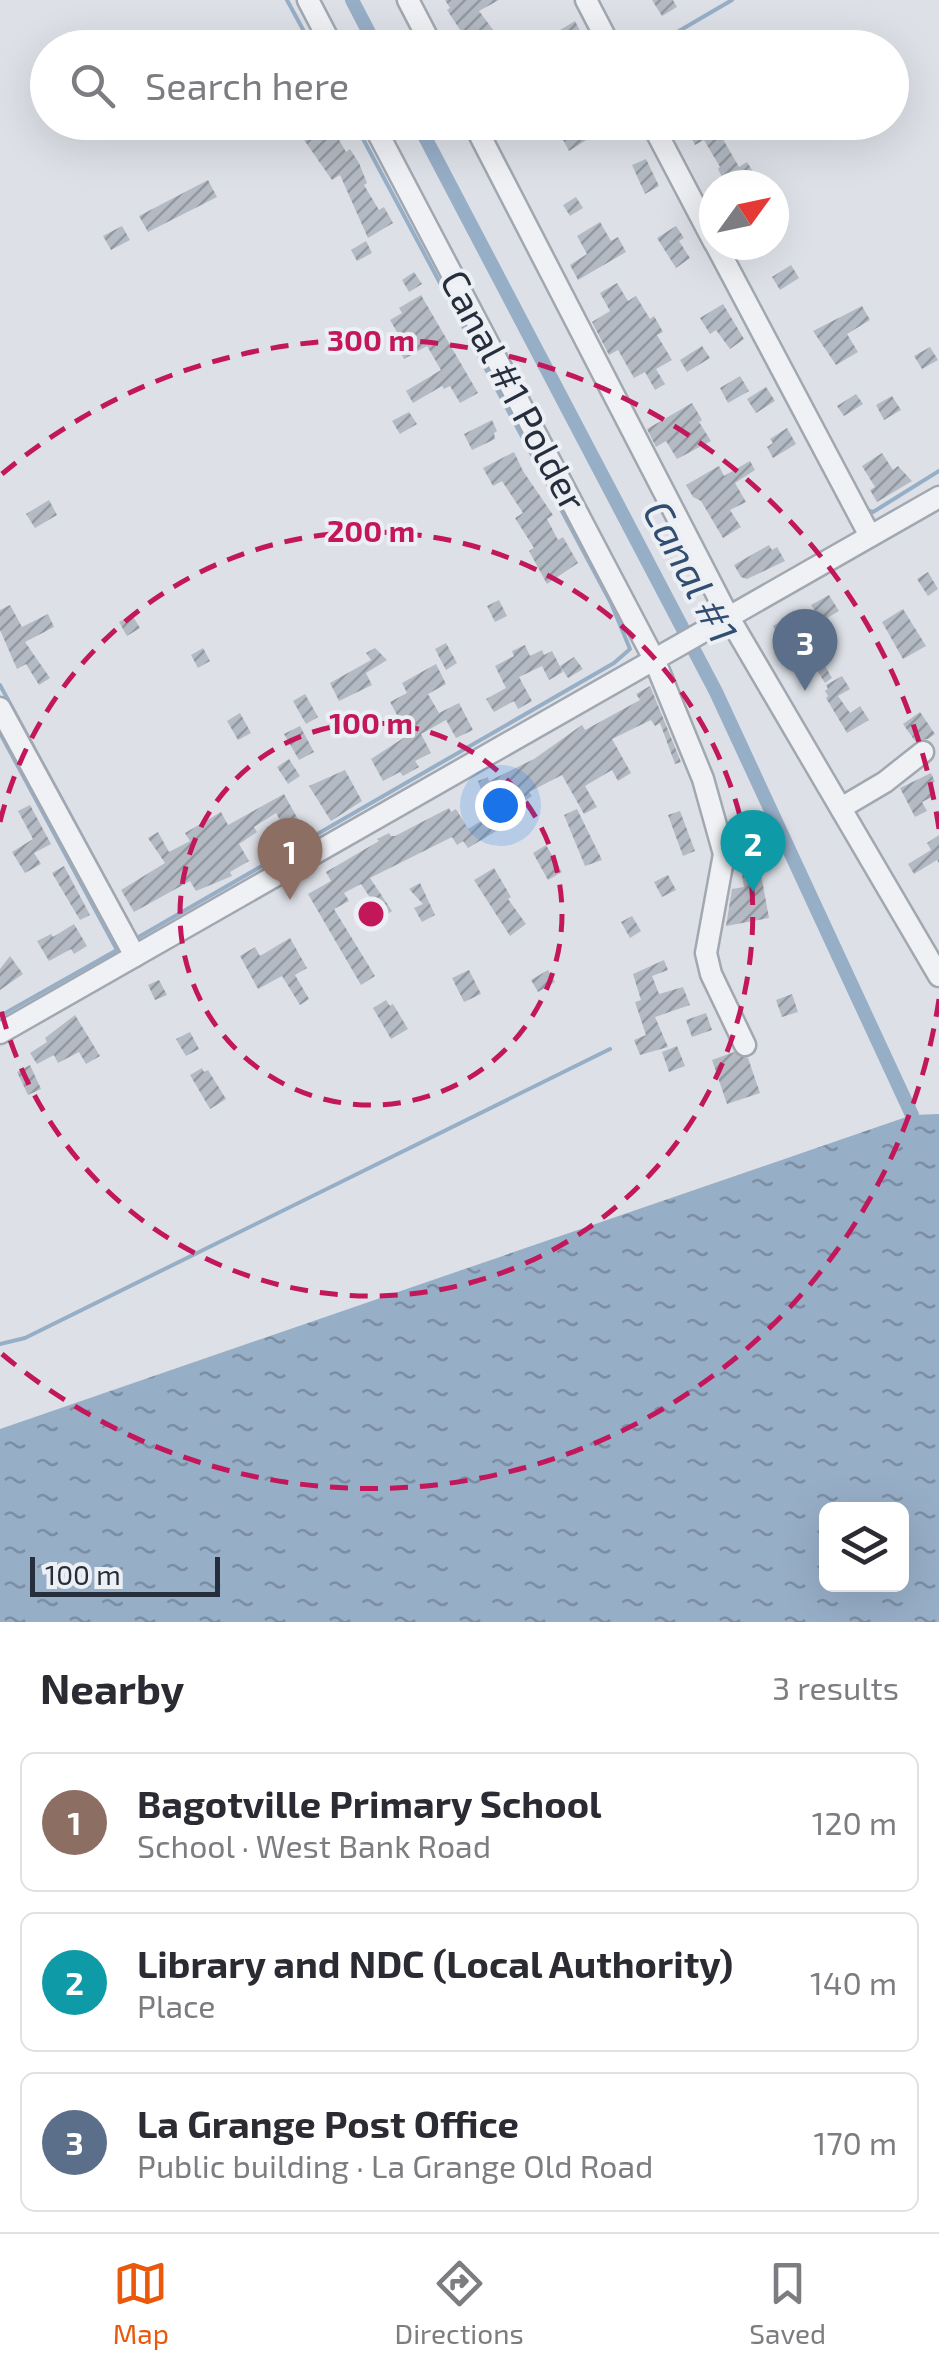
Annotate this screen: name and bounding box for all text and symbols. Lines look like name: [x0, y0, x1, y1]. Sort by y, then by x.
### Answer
search box: [30, 30, 909, 140]
icon: search: [65, 58, 120, 113]
text: Search here: [145, 62, 349, 108]
north arrow: [699, 170, 789, 260]
street label: Canal #1 Polder: [432, 262, 598, 518]
text: 300 m: [327, 321, 415, 357]
water label: Canal #1: [634, 492, 749, 650]
text: 200 m: [327, 512, 415, 548]
pin: 3: [772, 608, 838, 691]
text: 100 m: [329, 704, 413, 740]
your location: [475, 780, 526, 831]
pin: 2: [720, 810, 786, 892]
pin: 1: [258, 818, 322, 900]
centre of rings: [353, 896, 389, 932]
map controls: [819, 1502, 909, 1592]
button: layers: [819, 1502, 909, 1592]
scale bar: [30, 1552, 220, 1596]
text: 100 m: [45, 1557, 121, 1591]
text: Nearby: [40, 1662, 184, 1712]
text: 3 results: [772, 1668, 899, 1706]
text: Bagotville Primary School: [137, 1780, 602, 1826]
text: 1: [68, 1803, 81, 1841]
text: 120 m: [812, 1803, 897, 1841]
text: School · West Bank Road: [137, 1826, 491, 1864]
text: Library and NDC (Local Authority): [137, 1940, 733, 1986]
text: 2: [65, 1963, 84, 2001]
text: 140 m: [810, 1963, 897, 2001]
text: Place: [137, 1986, 216, 2024]
text: La Grange Post Office: [137, 2100, 519, 2146]
text: 3: [65, 2123, 84, 2161]
text: 170 m: [813, 2123, 897, 2161]
text: Public building · La Grange Old Road: [137, 2146, 653, 2184]
tab: Map: [113, 2256, 169, 2350]
tab: Directions: [395, 2256, 524, 2350]
tab: Saved: [749, 2256, 826, 2350]

